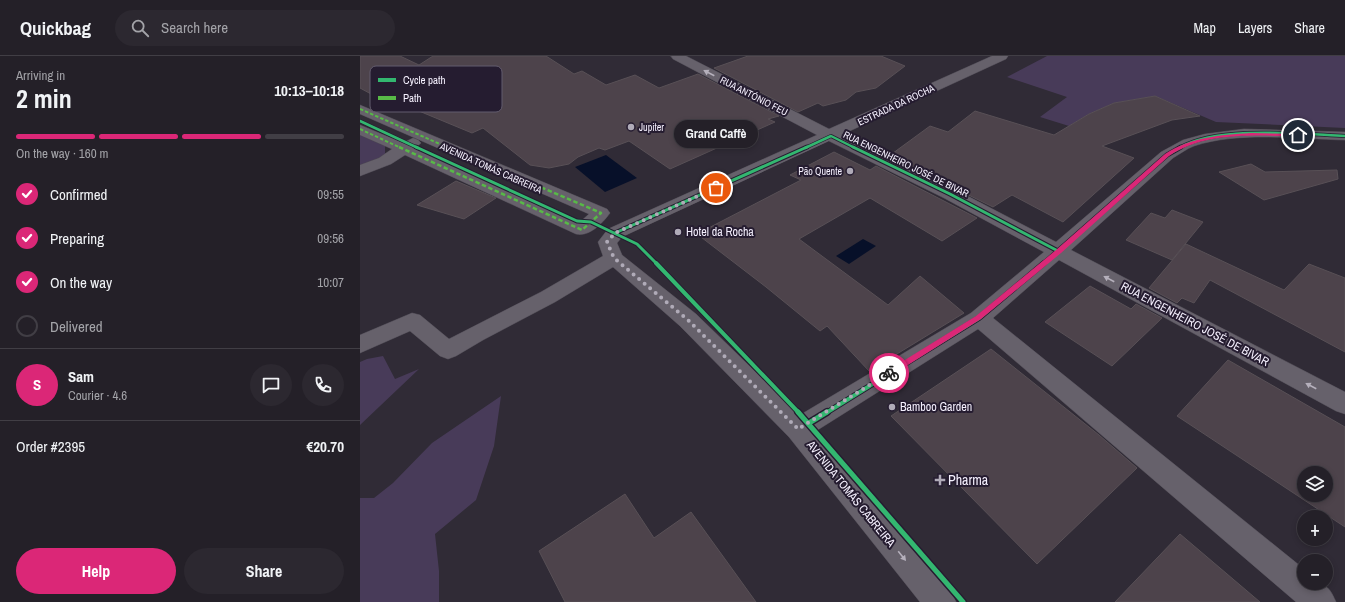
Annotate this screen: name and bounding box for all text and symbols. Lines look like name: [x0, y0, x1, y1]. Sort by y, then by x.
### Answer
search box: [115, 10, 395, 46]
text: Quickbag: [20, 15, 91, 41]
icon: search: [129, 17, 151, 39]
text: Search here: [161, 17, 228, 38]
text: Map: [1194, 19, 1216, 37]
text: Layers: [1238, 19, 1272, 37]
text: Share: [1294, 19, 1325, 37]
legend: [370, 66, 502, 112]
text: Arriving in: [16, 67, 65, 84]
one-way arrow: [703, 70, 715, 76]
text: Cycle path: [403, 73, 446, 87]
street label: RUA ANTÓNIO FEU: [718, 73, 790, 119]
text: 10:13–10:18: [274, 80, 344, 101]
text: 2 min: [16, 81, 72, 116]
street label: ESTRADA DA ROCHA: [855, 81, 937, 129]
text: Path: [403, 91, 422, 105]
pin: [1281, 118, 1315, 152]
callout: Grand Caffè: [674, 120, 758, 148]
place label: Jupiter: [639, 121, 664, 134]
marker: Jupiter: [626, 122, 636, 132]
icon: home: [1287, 124, 1309, 146]
text: Grand Caffè: [685, 125, 747, 142]
street label: RUA ENGENHEIRO JOSÉ DE BIVAR: [841, 128, 971, 200]
street label: AVENIDA TOMÁS CABREIRA: [437, 139, 545, 197]
text: On the way · 160 m: [16, 145, 108, 162]
place label: Pão Quente: [798, 165, 842, 178]
marker: Pão Quente: [845, 166, 855, 176]
pin: [699, 171, 733, 205]
icon: bag: [705, 177, 727, 199]
icon: check: [16, 183, 38, 205]
text: Confirmed: [50, 184, 107, 205]
text: 09:55: [317, 186, 344, 203]
place label: Hotel da Rocha: [686, 224, 754, 240]
icon: check: [16, 227, 38, 249]
marker: Hotel da Rocha: [673, 227, 683, 237]
text: Preparing: [50, 228, 104, 249]
text: 09:56: [317, 230, 344, 247]
icon: check: [16, 271, 38, 293]
text: On the way: [50, 272, 112, 293]
text: 10:07: [317, 274, 344, 291]
one-way arrow: [1104, 275, 1115, 282]
street label: RUA ENGENHEIRO JOSÉ DE BIVAR: [1118, 278, 1272, 370]
text: Delivered: [50, 316, 103, 337]
courier: [869, 353, 909, 393]
icon: bike: [878, 362, 900, 384]
button: chat: [250, 364, 292, 406]
button: phone: [302, 364, 344, 406]
text: Sam: [68, 366, 94, 387]
text: S: [33, 374, 41, 395]
one-way arrow: [1305, 383, 1316, 389]
text: Courier · 4.6: [68, 387, 127, 404]
place label: Bamboo Garden: [900, 399, 972, 415]
marker: Bamboo Garden: [887, 402, 897, 412]
text: Order #2395: [16, 436, 85, 457]
text: €20.70: [306, 436, 344, 457]
street label: AVENIDA TOMÁS CABREIRA: [803, 437, 899, 551]
map controls: [1297, 466, 1333, 590]
button: layers: [1297, 466, 1333, 502]
place label: Pharma: [948, 471, 989, 489]
marker: Pharma: [935, 475, 945, 485]
button: +: [1297, 510, 1333, 546]
button: Help: [16, 548, 176, 594]
button: Share: [184, 548, 344, 594]
one-way arrow: [898, 550, 907, 561]
button: −: [1297, 554, 1333, 590]

